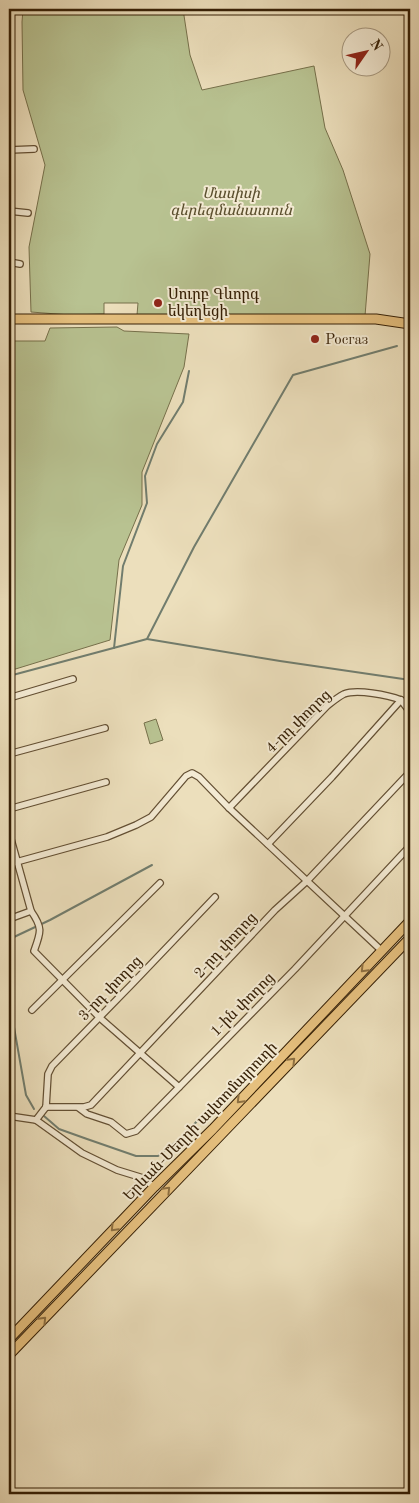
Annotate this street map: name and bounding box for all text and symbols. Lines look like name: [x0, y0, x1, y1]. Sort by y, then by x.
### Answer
north arrow: [342, 28, 392, 78]
text: N: [367, 37, 385, 54]
park label: Մասիսի գերեզմանատուն: [170, 186, 293, 219]
place label: Սուրբ Գևորգ եկեղեցի: [168, 287, 260, 320]
marker: Սուրբ Գևորգ եկեղեցի: [152, 297, 164, 309]
marker: Росгаз: [309, 333, 321, 345]
place label: Росгаз: [325, 333, 368, 348]
street label: 4-րդ փողոց: [263, 687, 334, 757]
street label: 2-րդ փողոց: [191, 910, 260, 982]
street label: 3-րդ փողոց: [76, 953, 146, 1024]
one-way arrow: [361, 964, 370, 973]
street label: 1-ին փողոց: [208, 970, 278, 1040]
street label: Երևան-Մեղրի ավտոմայրուղի: [121, 1039, 281, 1204]
one-way arrow: [286, 1058, 295, 1067]
one-way arrow: [237, 1094, 246, 1103]
one-way arrow: [161, 1187, 170, 1196]
one-way arrow: [111, 1223, 120, 1232]
one-way arrow: [37, 1317, 46, 1326]

